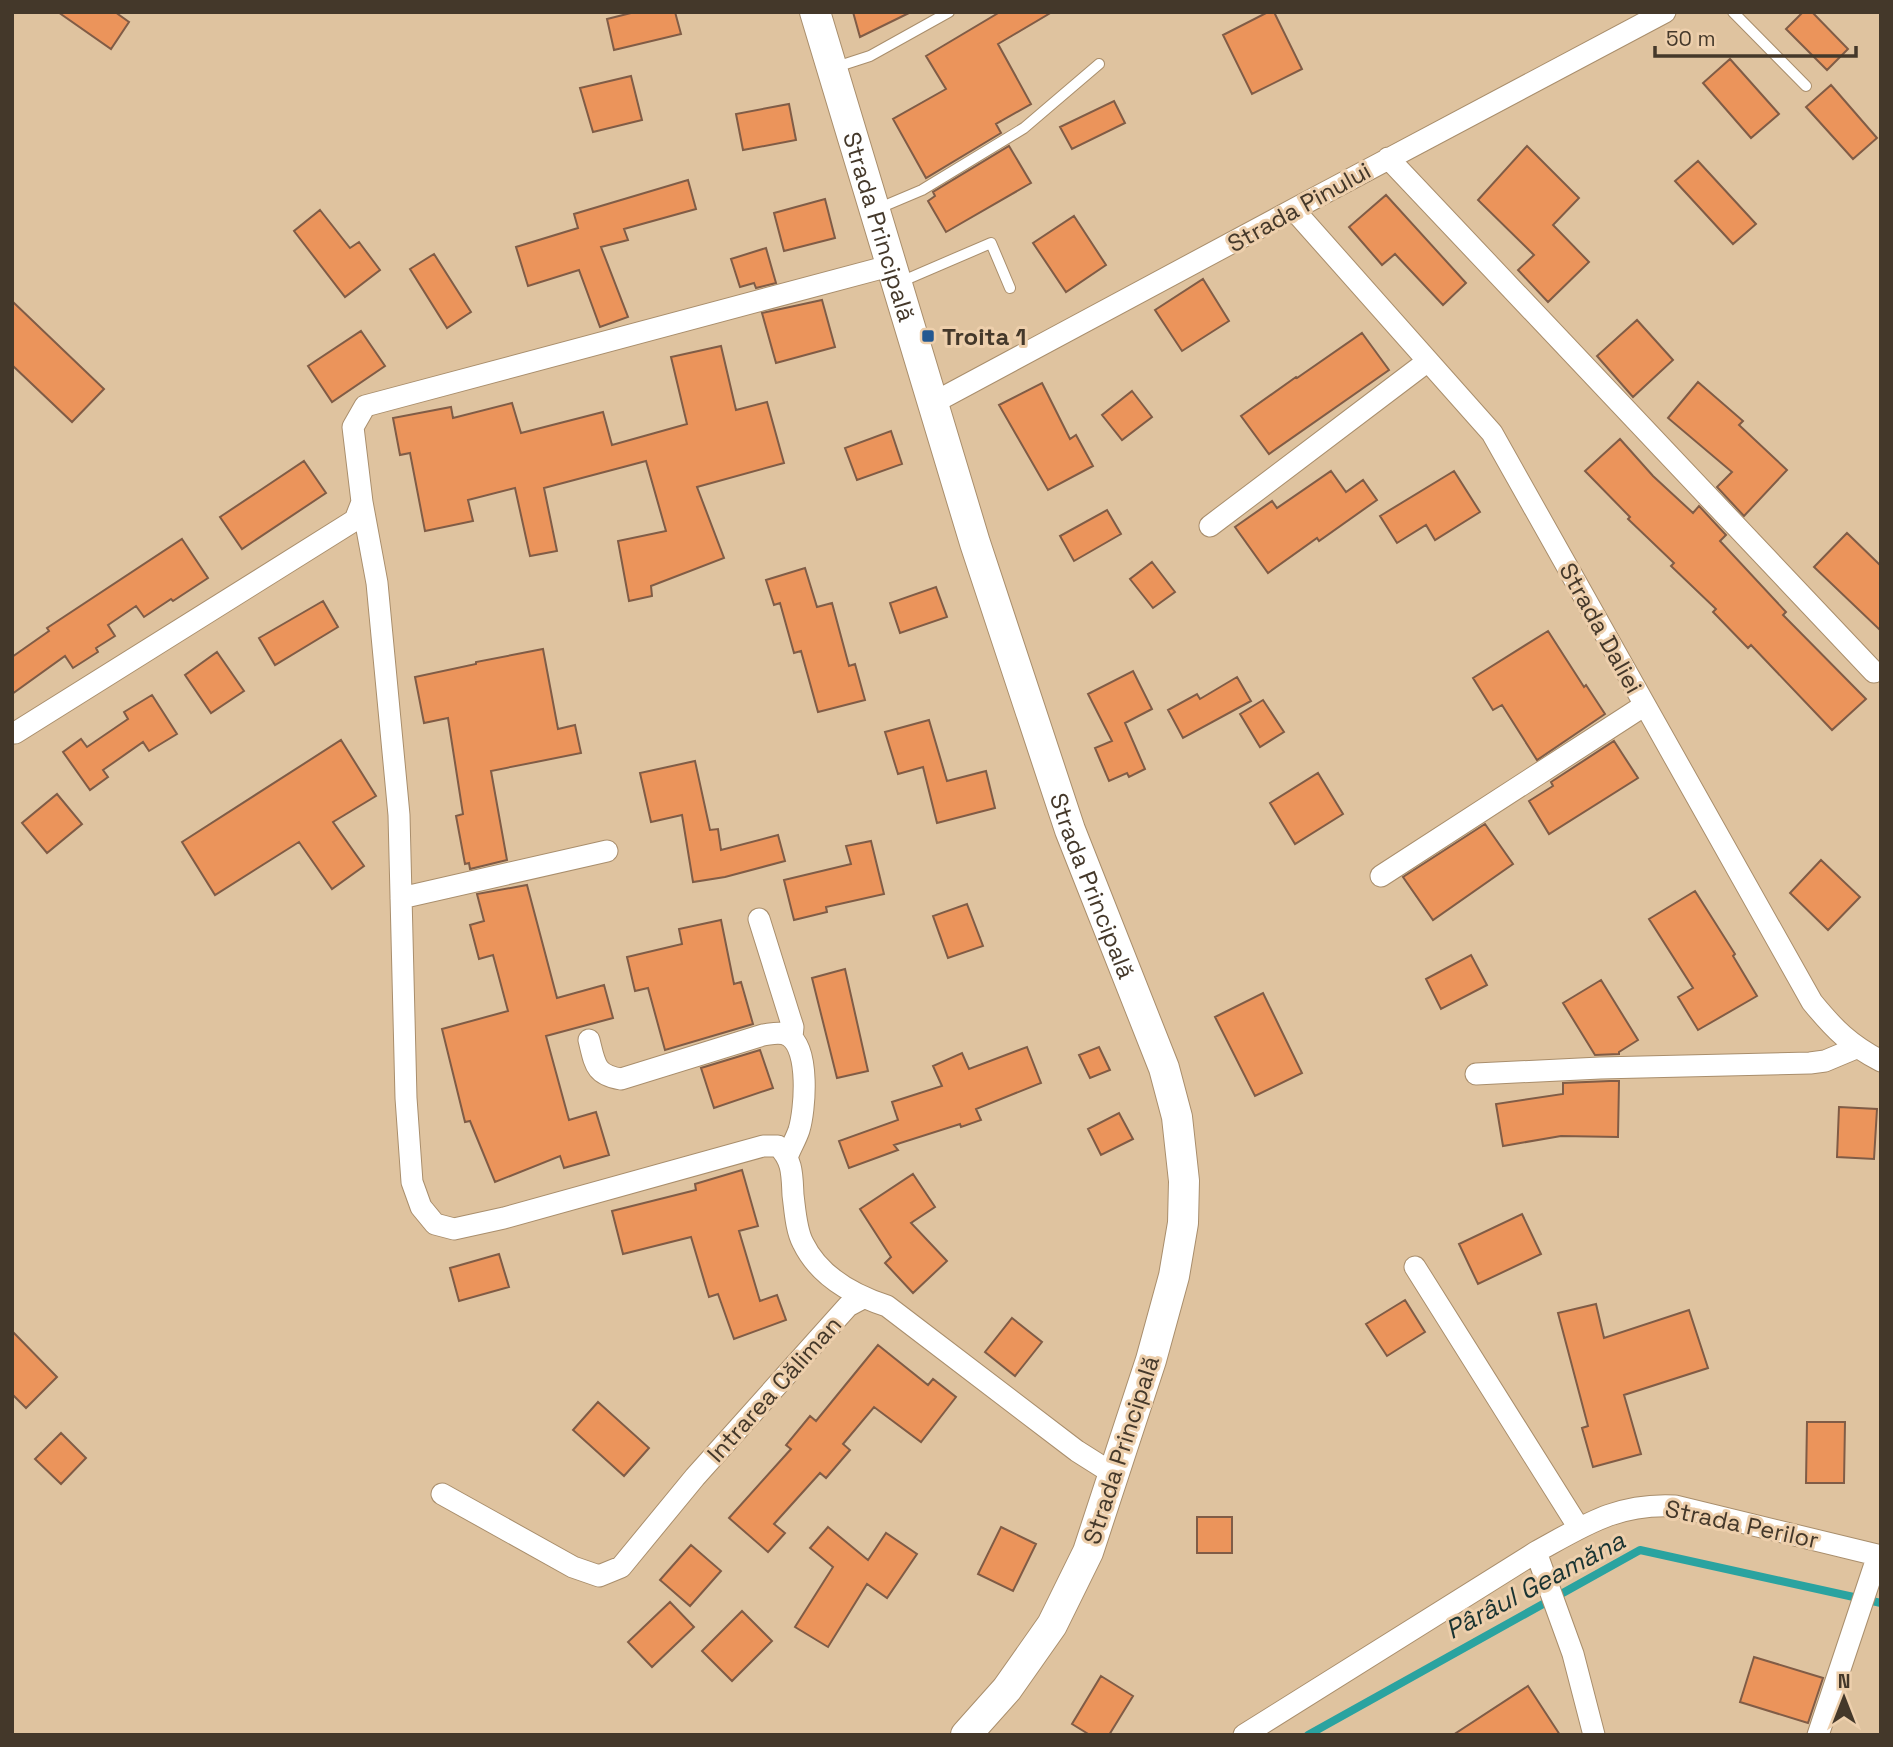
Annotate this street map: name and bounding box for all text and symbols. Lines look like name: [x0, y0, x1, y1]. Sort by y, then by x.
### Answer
scale bar: [1655, 14, 1856, 58]
text: 50 m: [1666, 25, 1716, 52]
street label: Strada Principală: [836, 128, 923, 325]
street label: Strada Pinului: [1222, 155, 1376, 259]
place label: Troita 1: [942, 321, 1026, 352]
marker: Troita 1: [920, 328, 936, 344]
street label: Strada Daliei: [1552, 557, 1650, 699]
street label: Strada Principală: [1043, 789, 1143, 983]
street label: Intrarea Căliman: [700, 1309, 848, 1469]
street label: Strada Principală: [1076, 1352, 1166, 1548]
street label: Strada Perilor: [1662, 1493, 1822, 1555]
water label: Pârâul Geamăna: [1439, 1523, 1632, 1647]
north arrow: [1809, 1663, 1879, 1733]
text: N: [1838, 1669, 1850, 1694]

